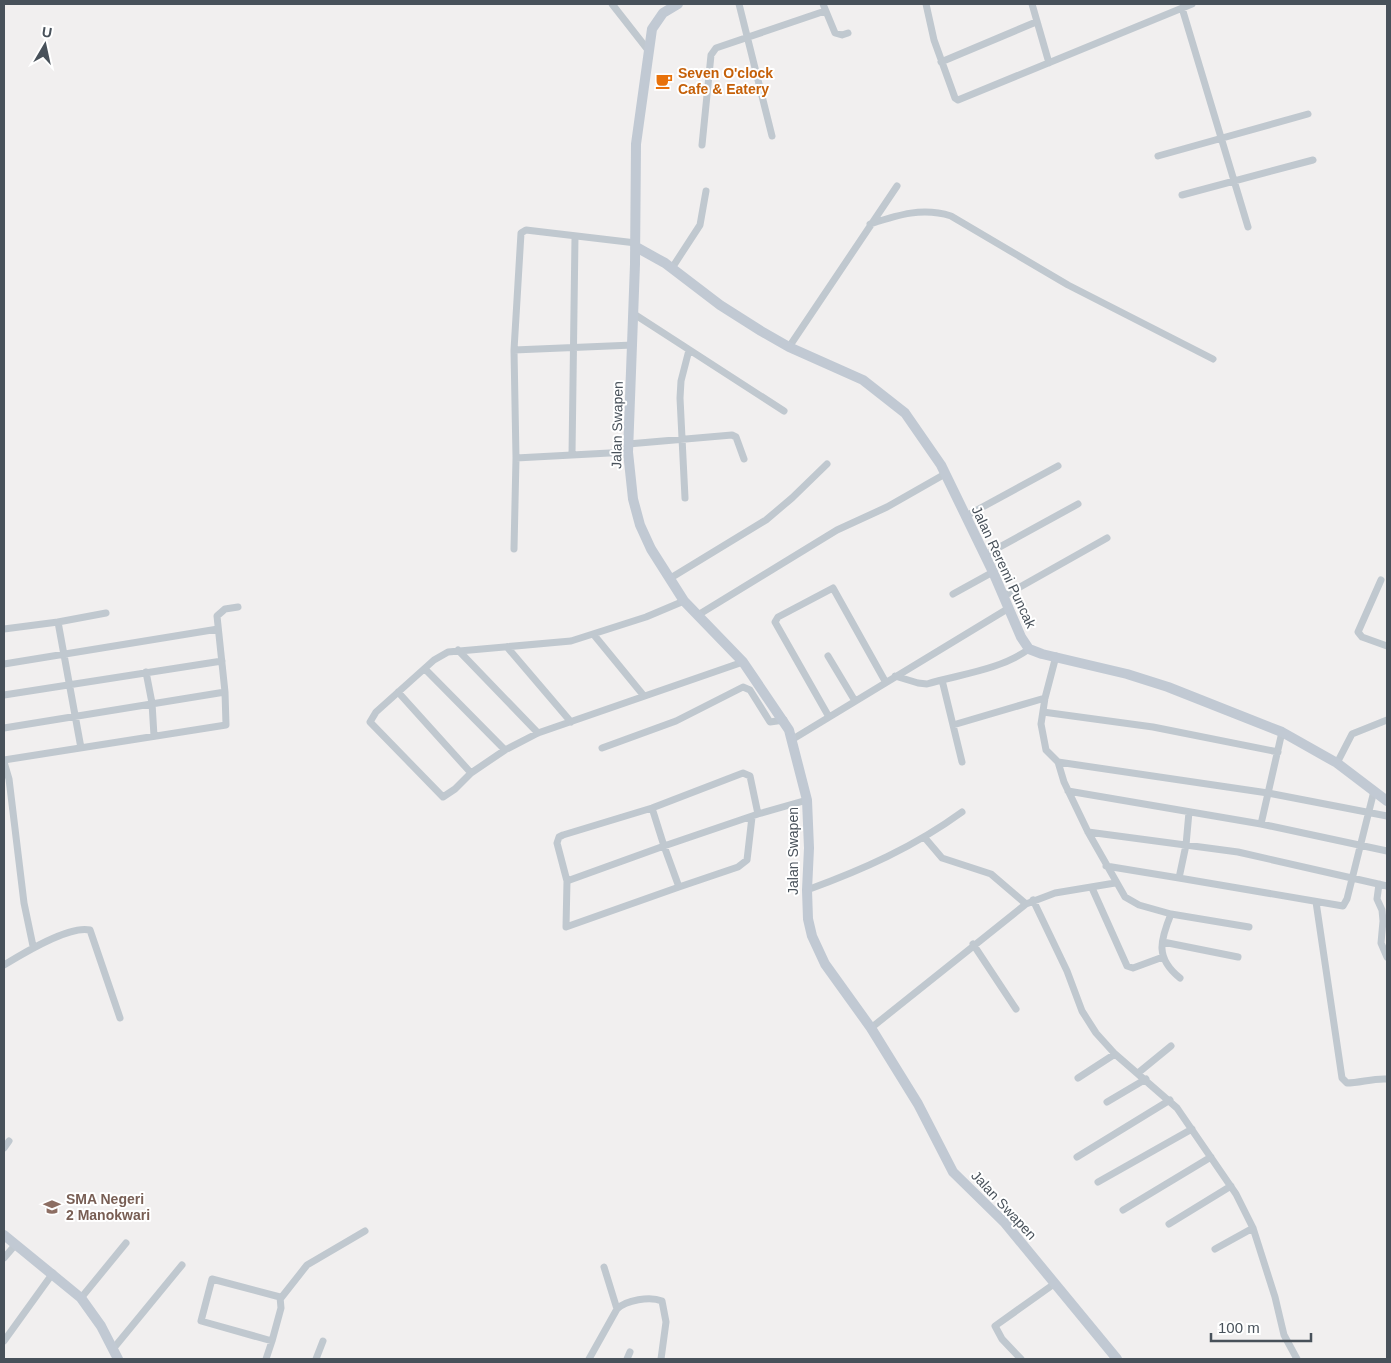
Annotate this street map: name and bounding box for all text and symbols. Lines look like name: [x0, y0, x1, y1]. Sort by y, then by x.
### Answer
north arrow: [20, 20, 70, 70]
text: U: [41, 23, 53, 41]
place label: Seven O'clock Cafe & Eatery: [678, 65, 773, 97]
cafe icon: Seven O'clock Cafe & Eatery: [654, 71, 674, 91]
street label: Jalan Swapen: [608, 381, 626, 469]
street label: Jalan Reremi Puncak: [969, 503, 1040, 632]
street label: Jalan Swapen: [785, 807, 801, 895]
street label: Jalan Swapen: [968, 1167, 1040, 1243]
place label: SMA Negeri 2 Manokwari: [66, 1191, 150, 1223]
school or university icon: SMA Negeri 2 Manokwari: [42, 1197, 62, 1217]
scale bar: [1211, 1310, 1311, 1342]
text: 100 m: [1218, 1319, 1260, 1336]

